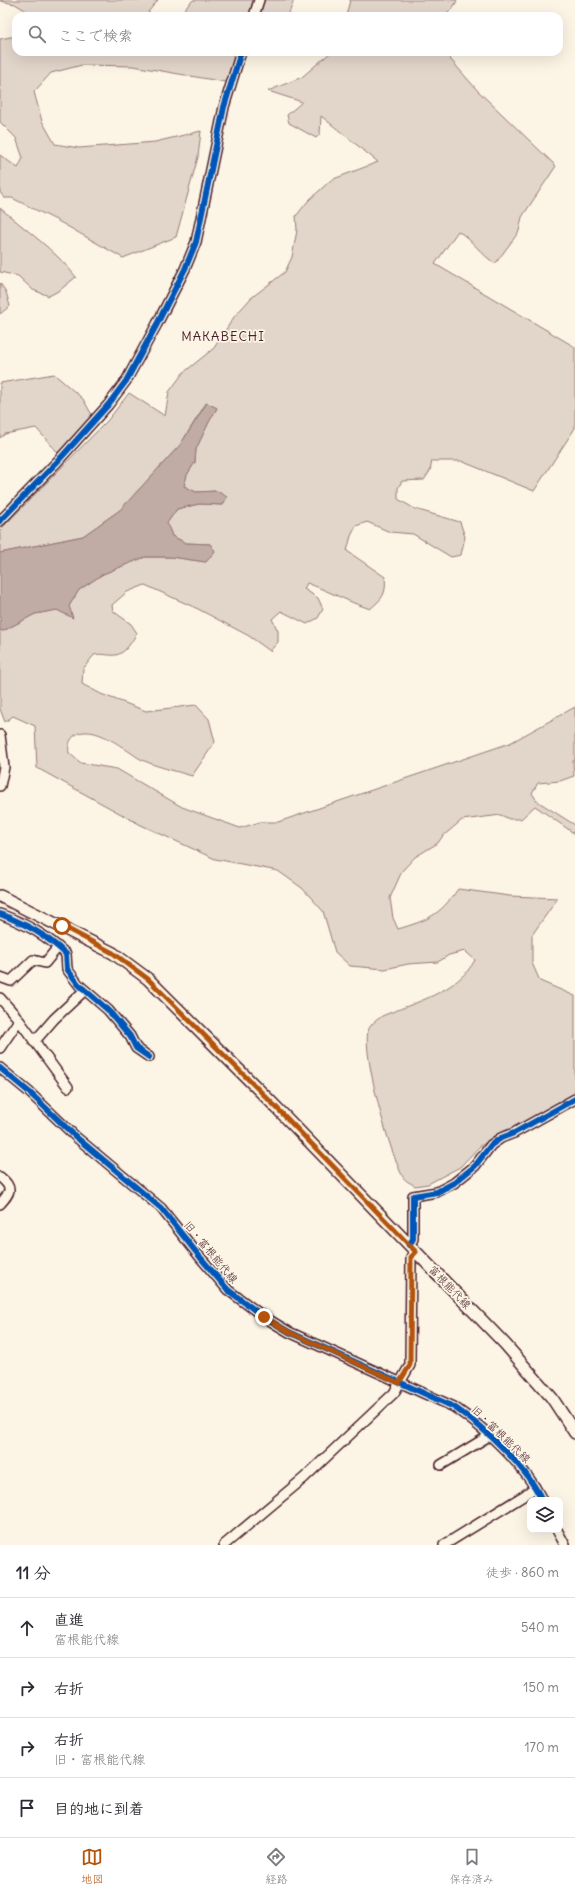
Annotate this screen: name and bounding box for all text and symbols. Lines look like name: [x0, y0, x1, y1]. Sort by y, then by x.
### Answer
search box: [12, 12, 563, 56]
icon: search: [26, 23, 48, 45]
text: ここで検索: [58, 26, 133, 45]
district label: MAKABECHI: [181, 328, 265, 345]
route start: [53, 917, 71, 935]
street label: 旧・富根能代線: [181, 1218, 241, 1286]
street label: 富根能代線: [426, 1262, 474, 1312]
route end: [255, 1308, 273, 1326]
street label: 旧・富根能代線: [468, 1402, 534, 1466]
map controls: [527, 1497, 563, 1533]
button: layers: [527, 1497, 563, 1533]
text: 11 分: [16, 1562, 51, 1584]
text: 徒歩 · 860 m: [486, 1564, 559, 1581]
text: 直進: [54, 1610, 84, 1629]
icon: ahead: [16, 1617, 38, 1639]
text: 540 m: [521, 1619, 559, 1636]
text: 富根能代線: [54, 1631, 119, 1648]
icon: right: [16, 1677, 38, 1699]
text: 右折: [54, 1679, 84, 1698]
text: 150 m: [523, 1679, 559, 1696]
text: 右折: [54, 1730, 84, 1749]
icon: right: [16, 1737, 38, 1759]
text: 170 m: [524, 1739, 559, 1756]
text: 旧・富根能代線: [54, 1751, 145, 1768]
icon: arrive: [16, 1797, 38, 1819]
text: 目的地に到着: [54, 1799, 144, 1818]
tab: 地図: [81, 1846, 103, 1886]
tab: 経路: [265, 1846, 287, 1886]
tab: 保存済み: [450, 1846, 494, 1886]

